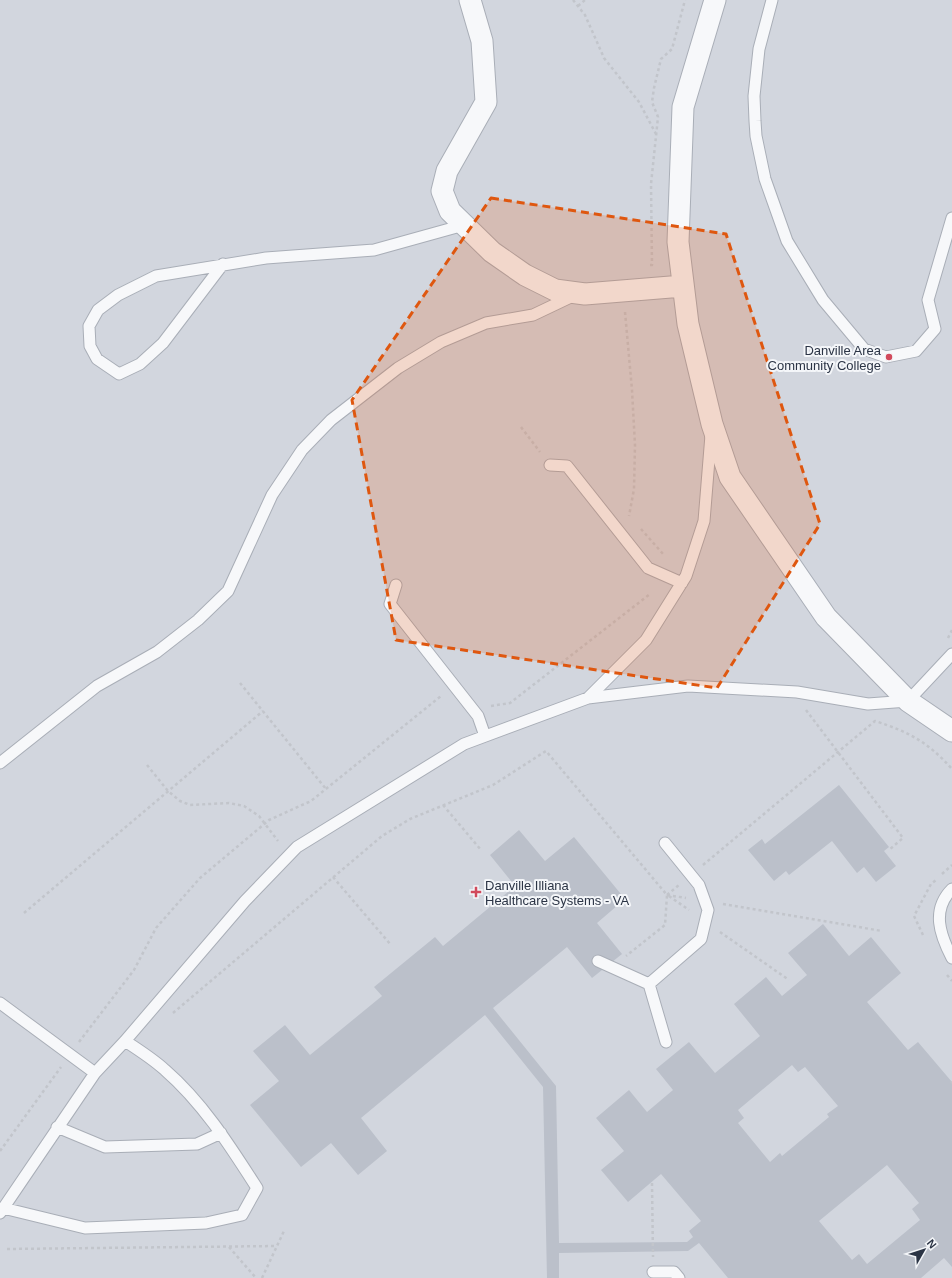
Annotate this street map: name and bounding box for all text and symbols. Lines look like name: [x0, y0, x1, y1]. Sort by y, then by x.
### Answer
place label: Danville Area Community College: [768, 343, 882, 373]
marker: Danville Area Community College: [884, 352, 894, 362]
place label: Danville Illiana Healthcare Systems - VA: [485, 878, 630, 908]
marker: Danville Illiana Healthcare Systems - VA: [470, 886, 482, 898]
north arrow: [904, 1230, 944, 1270]
text: N: [925, 1237, 939, 1251]

